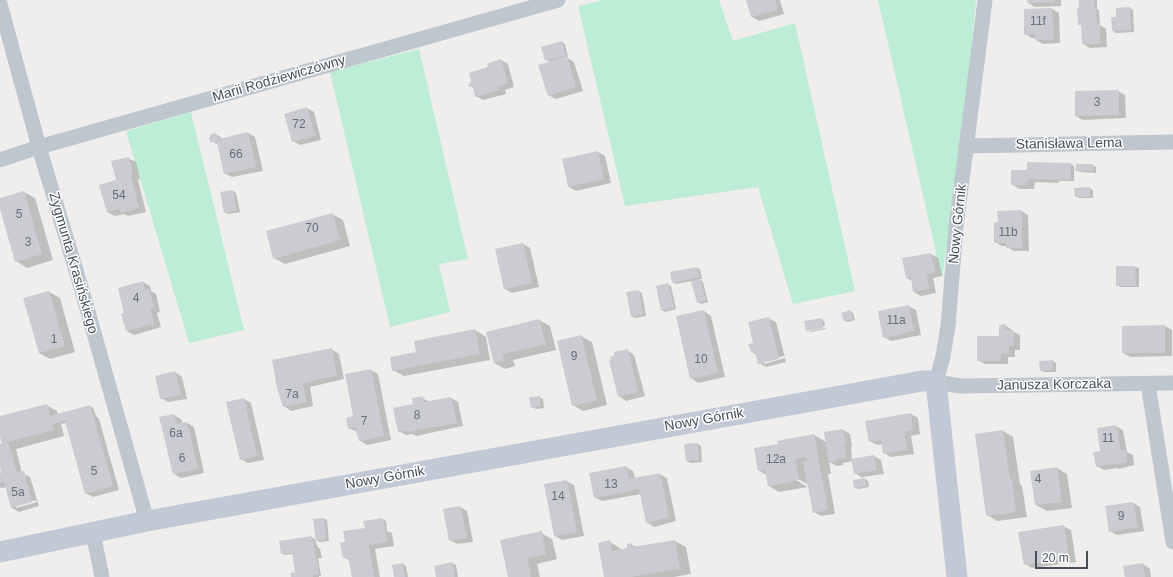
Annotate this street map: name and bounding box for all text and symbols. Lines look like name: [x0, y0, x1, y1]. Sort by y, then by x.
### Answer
house number: 11f: [1030, 15, 1046, 29]
street label: Marii Rodziewiczówny: [211, 52, 347, 106]
house number: 3: [1094, 96, 1100, 110]
house number: 72: [292, 118, 306, 132]
street label: Stanisława Lema: [1016, 135, 1122, 153]
house number: 66: [229, 148, 243, 162]
street label: Nowy Górnik: [945, 183, 971, 265]
house number: 54: [112, 189, 126, 203]
street label: Zygmunta Krasińskiego: [45, 190, 101, 336]
house number: 5: [16, 208, 22, 222]
house number: 70: [305, 222, 319, 236]
house number: 11b: [998, 226, 1018, 240]
house number: 3: [25, 236, 31, 250]
house number: 4: [133, 292, 139, 306]
house number: 11a: [886, 314, 906, 328]
house number: 1: [51, 333, 57, 347]
house number: 9: [571, 350, 577, 364]
house number: 10: [694, 353, 708, 367]
street label: Janusza Korczaka: [997, 376, 1111, 394]
house number: 7a: [285, 388, 299, 402]
street label: Nowy Górnik: [663, 405, 745, 435]
house number: 8: [414, 409, 420, 423]
house number: 7: [361, 415, 367, 429]
house number: 6a: [169, 427, 183, 441]
house number: 11: [1102, 432, 1114, 446]
house number: 6: [179, 452, 185, 466]
house number: 12a: [766, 453, 786, 467]
street label: Nowy Górnik: [344, 463, 426, 493]
house number: 5: [91, 465, 97, 479]
house number: 4: [1035, 473, 1041, 487]
house number: 13: [604, 478, 618, 492]
house number: 5a: [11, 486, 25, 500]
house number: 14: [551, 490, 565, 504]
house number: 9: [1118, 510, 1124, 524]
scale bar: [1037, 543, 1090, 569]
text: 20 m: [1042, 551, 1069, 565]

